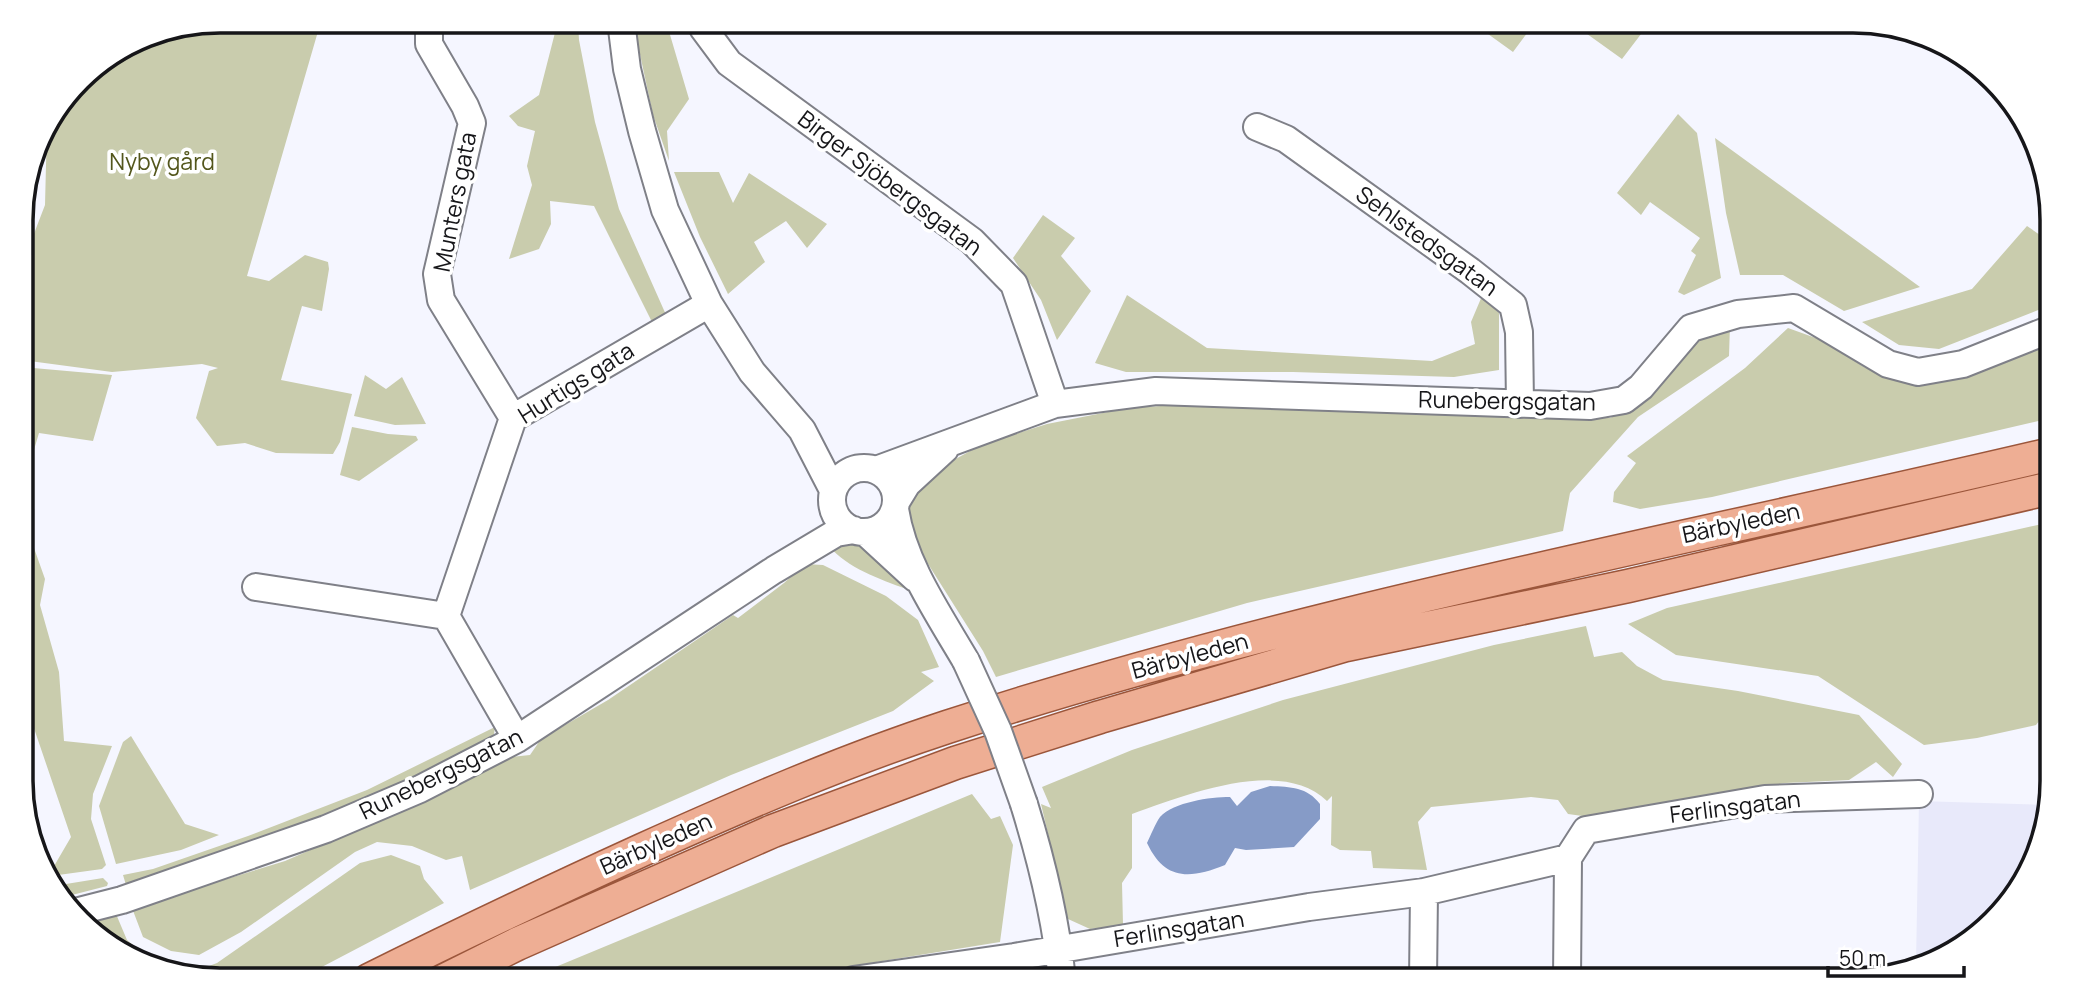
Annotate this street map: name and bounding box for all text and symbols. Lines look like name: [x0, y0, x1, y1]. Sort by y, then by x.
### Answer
street label: Birger Sjöbergsgatan: [792, 102, 989, 262]
street label: Munters gata: [425, 129, 483, 274]
park label: Nyby gård: [109, 145, 215, 177]
street label: Sehlstedsgatan: [1350, 178, 1505, 303]
street label: Hurtigs gata: [511, 334, 639, 430]
street label: Runebergsgatan: [1418, 382, 1596, 418]
street label: Bärbyleden: [1679, 494, 1803, 550]
street label: Bärbyleden: [1128, 624, 1252, 686]
street label: Runebergsgatan: [354, 720, 527, 826]
street label: Ferlinsgatan: [1668, 782, 1802, 830]
street label: Bärbyleden: [594, 804, 717, 882]
street label: Ferlinsgatan: [1111, 902, 1246, 954]
scale bar: [1828, 934, 1965, 978]
text: 50 m: [1839, 944, 1886, 972]

